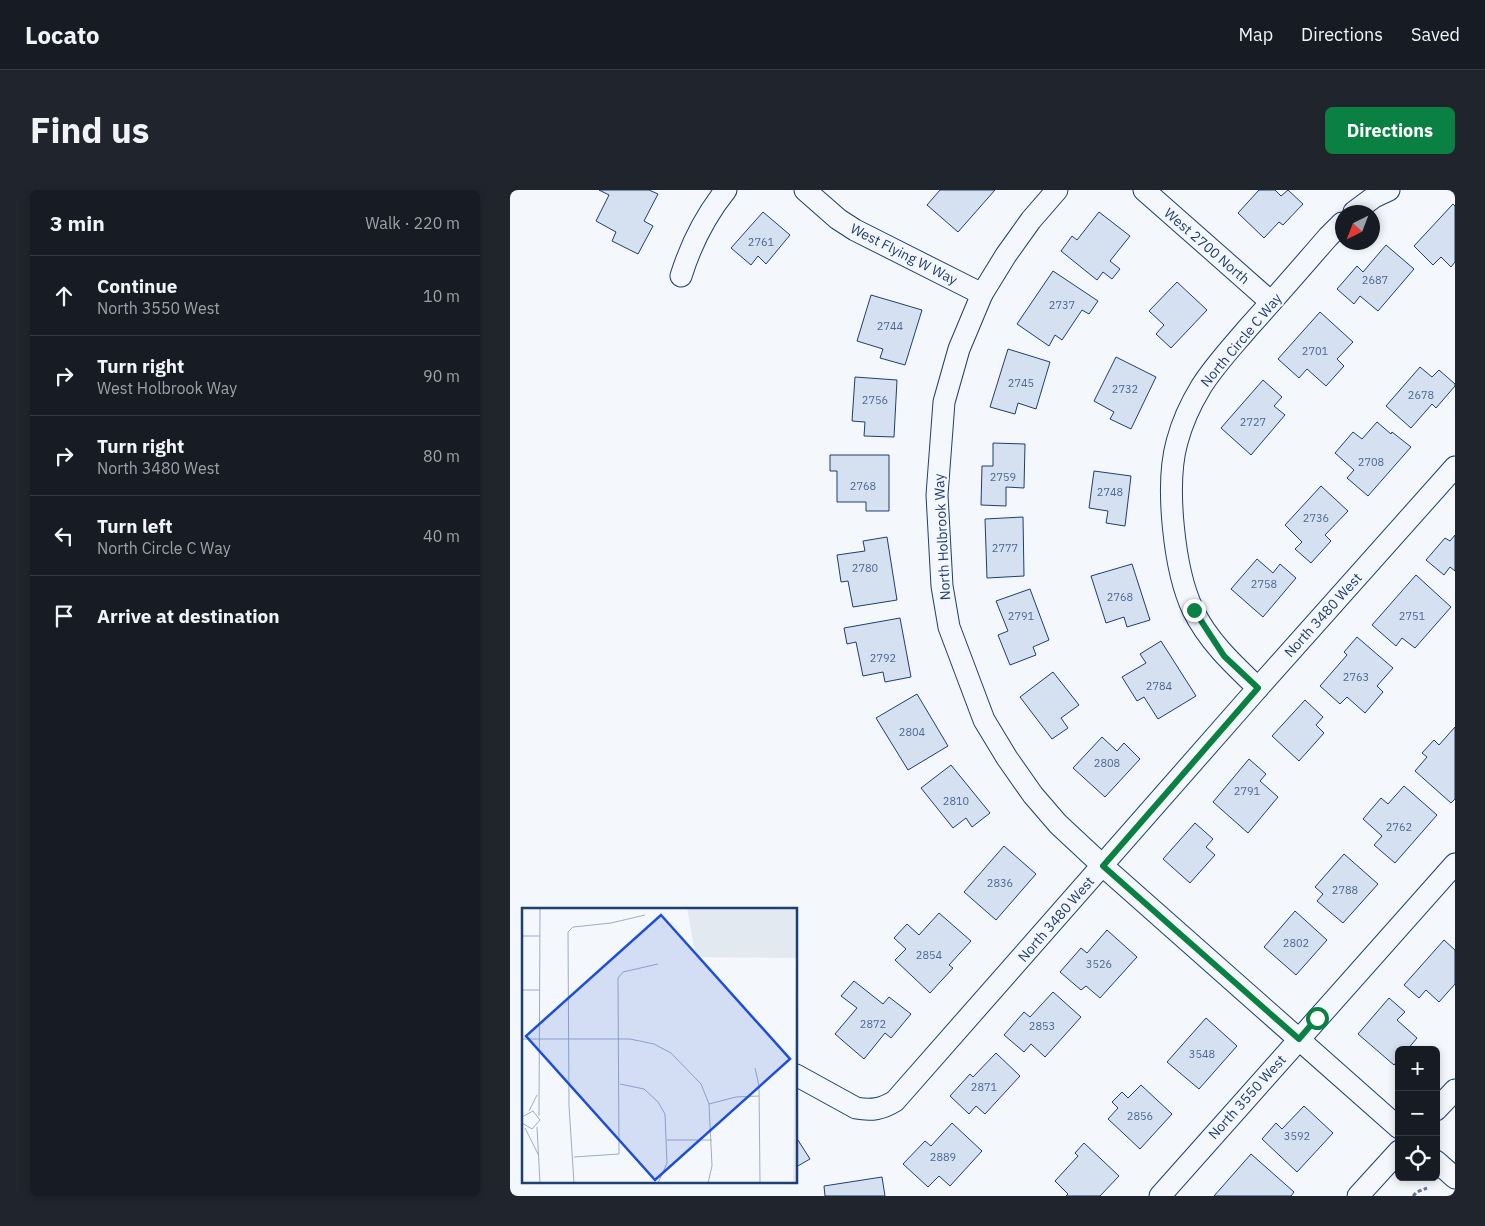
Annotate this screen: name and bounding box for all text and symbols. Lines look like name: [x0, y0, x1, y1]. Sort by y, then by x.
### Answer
text: Locato: [25, 19, 100, 51]
text: Map: [1238, 23, 1273, 46]
text: Directions: [1301, 23, 1383, 46]
text: Saved: [1411, 23, 1460, 46]
text: Find us: [30, 107, 149, 153]
button: Directions: [1325, 107, 1455, 154]
street label: West 2700 North: [1160, 204, 1254, 288]
north arrow: [1335, 205, 1380, 250]
text: 3 min: [50, 209, 105, 237]
text: Walk · 220 m: [365, 213, 460, 233]
street label: West Flying W Way: [847, 219, 961, 289]
house number: 2761: [748, 235, 775, 249]
house number: 2687: [1362, 273, 1388, 287]
text: Continue: [97, 274, 177, 298]
icon: ahead: [50, 282, 78, 310]
text: 10 m: [423, 286, 460, 306]
street label: North Circle C Way: [1197, 289, 1285, 391]
text: North 3550 West: [97, 298, 220, 318]
house number: 2737: [1049, 298, 1075, 312]
house number: 2744: [877, 319, 904, 333]
house number: 2701: [1302, 344, 1329, 358]
text: Turn right: [97, 354, 184, 378]
icon: right: [50, 362, 78, 390]
text: 90 m: [423, 366, 460, 386]
house number: 2745: [1008, 376, 1034, 390]
text: West Holbrook Way: [97, 378, 237, 398]
house number: 2732: [1112, 382, 1138, 396]
house number: 2678: [1408, 388, 1434, 402]
house number: 2756: [862, 393, 888, 407]
house number: 2727: [1240, 415, 1266, 429]
text: Turn right: [97, 434, 184, 458]
icon: right: [50, 442, 78, 470]
text: 80 m: [423, 446, 460, 466]
house number: 2708: [1358, 455, 1384, 469]
text: North 3480 West: [97, 458, 220, 478]
house number: 2759: [990, 470, 1016, 484]
street label: North Holbrook Way: [930, 473, 954, 601]
house number: 2768: [850, 479, 876, 493]
house number: 2748: [1097, 485, 1123, 499]
house number: 2736: [1303, 511, 1329, 525]
text: Turn left: [97, 514, 173, 538]
icon: left: [50, 522, 78, 550]
text: 40 m: [423, 526, 460, 546]
text: North Circle C Way: [97, 538, 231, 558]
house number: 2777: [992, 541, 1018, 555]
house number: 2780: [852, 561, 878, 575]
street label: North 3480 West: [1280, 569, 1366, 661]
house number: 2758: [1251, 577, 1277, 591]
house number: 2768: [1107, 590, 1133, 604]
route end: [1183, 599, 1206, 622]
icon: arrive: [50, 602, 78, 630]
text: Arrive at destination: [97, 604, 280, 628]
house number: 2791: [1008, 609, 1035, 623]
house number: 2751: [1399, 609, 1426, 623]
house number: 2792: [870, 651, 896, 665]
house number: 2763: [1343, 670, 1369, 684]
house number: 2784: [1146, 679, 1173, 693]
house number: 2804: [899, 725, 926, 739]
house number: 2808: [1094, 756, 1120, 770]
house number: 2791: [1234, 784, 1261, 798]
house number: 2810: [943, 794, 969, 808]
house number: 2762: [1386, 820, 1412, 834]
street label: North 3480 West: [1014, 872, 1098, 966]
house number: 2836: [987, 876, 1013, 890]
house number: 2788: [1332, 883, 1358, 897]
inset map: [522, 908, 798, 1184]
house number: 2802: [1283, 936, 1309, 950]
house number: 2854: [916, 948, 943, 962]
house number: 3526: [1086, 957, 1112, 971]
route start: [1306, 1007, 1329, 1030]
house number: 2872: [860, 1017, 886, 1031]
house number: 2853: [1029, 1019, 1055, 1033]
map controls: [1395, 1046, 1440, 1181]
button: +: [1395, 1046, 1440, 1091]
house number: 3548: [1189, 1047, 1215, 1061]
street label: North 3550 West: [1204, 1051, 1290, 1143]
house number: 2871: [971, 1080, 998, 1094]
button: −: [1395, 1091, 1440, 1136]
house number: 2856: [1127, 1109, 1153, 1123]
house number: 3592: [1284, 1129, 1310, 1143]
button: locate: [1395, 1136, 1440, 1181]
house number: 2889: [930, 1150, 956, 1164]

